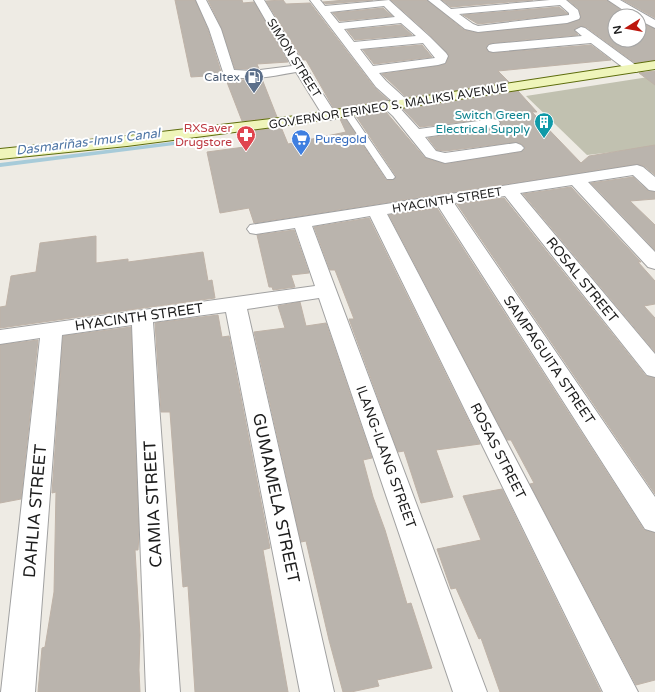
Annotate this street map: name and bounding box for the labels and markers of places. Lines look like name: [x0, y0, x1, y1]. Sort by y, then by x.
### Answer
fuel station icon: Caltex: [243, 66, 265, 94]
place label: Caltex: [204, 70, 240, 84]
place label: Switch Green Electrical Supply: [436, 108, 531, 136]
building icon: Switch Green Electrical Supply: [533, 111, 555, 139]
place label: RXSaver Drugstore: [175, 121, 232, 149]
pharmacy icon: RXSaver Drugstore: [235, 124, 257, 152]
supermarket icon: Puregold: [290, 128, 312, 156]
place label: Puregold: [315, 132, 367, 146]

